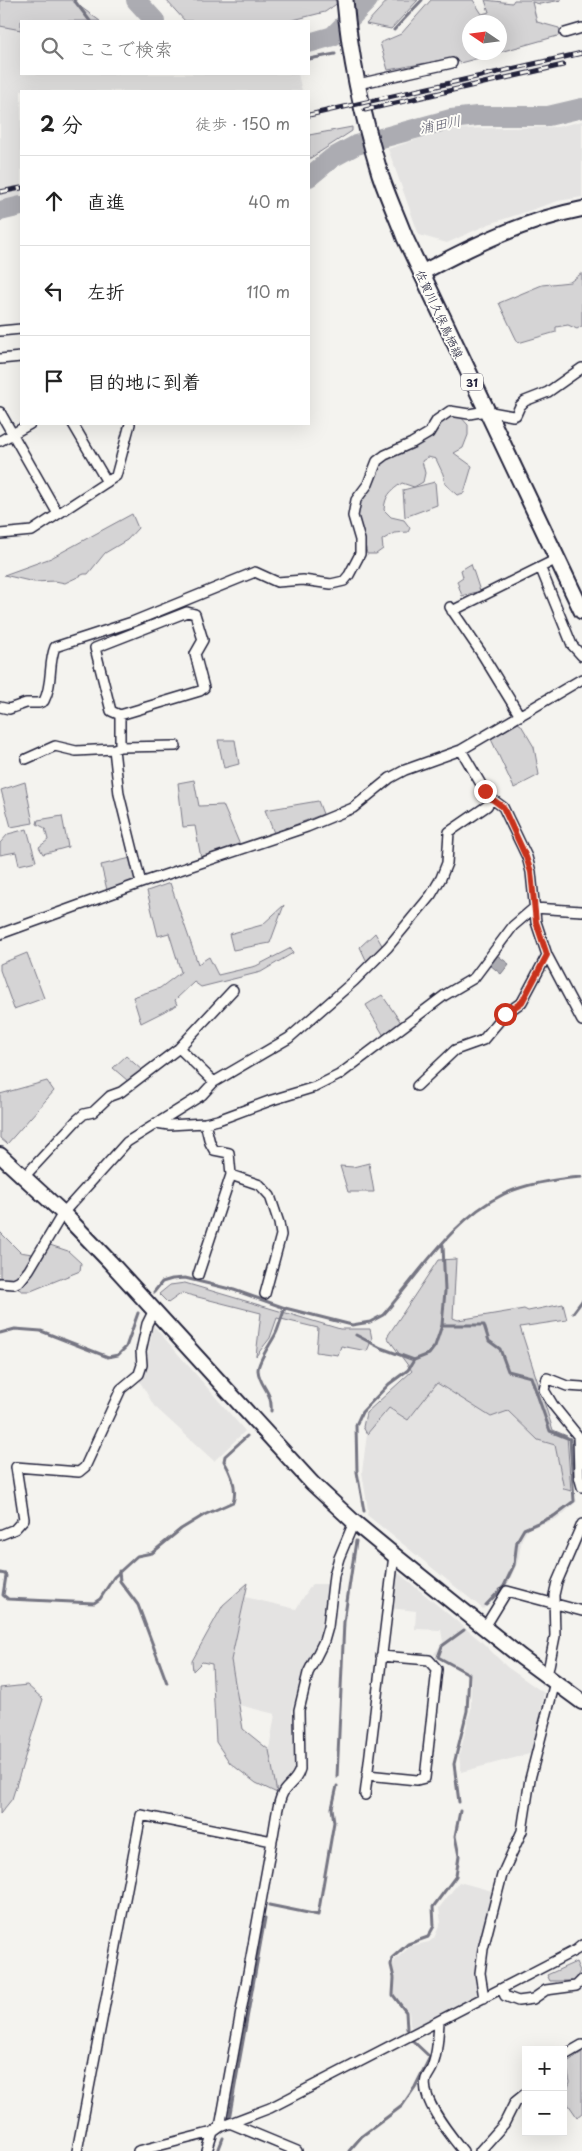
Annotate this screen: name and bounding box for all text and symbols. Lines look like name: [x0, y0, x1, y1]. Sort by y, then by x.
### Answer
north arrow: [462, 15, 507, 60]
search box: [20, 20, 310, 75]
icon: search: [38, 34, 66, 62]
text: ここで検索: [78, 34, 173, 62]
text: 2 分: [40, 107, 82, 139]
water label: 浦田川: [417, 110, 463, 138]
text: 徒歩 · 150 m: [195, 111, 290, 135]
icon: ahead: [40, 187, 68, 215]
text: 直進: [87, 187, 125, 215]
text: 40 m: [248, 189, 290, 213]
street label: 佐賀川久保鳥栖線: [412, 267, 468, 361]
icon: left: [40, 277, 68, 305]
text: 左折: [87, 277, 125, 305]
text: 110 m: [247, 279, 290, 303]
icon: arrive: [40, 367, 68, 395]
text: 目的地に到着: [87, 367, 201, 395]
road number: 31: [461, 374, 483, 391]
route end: [474, 780, 497, 803]
route start: [494, 1003, 517, 1026]
map controls: [522, 2046, 567, 2136]
button: +: [522, 2046, 567, 2091]
button: −: [522, 2091, 567, 2136]

